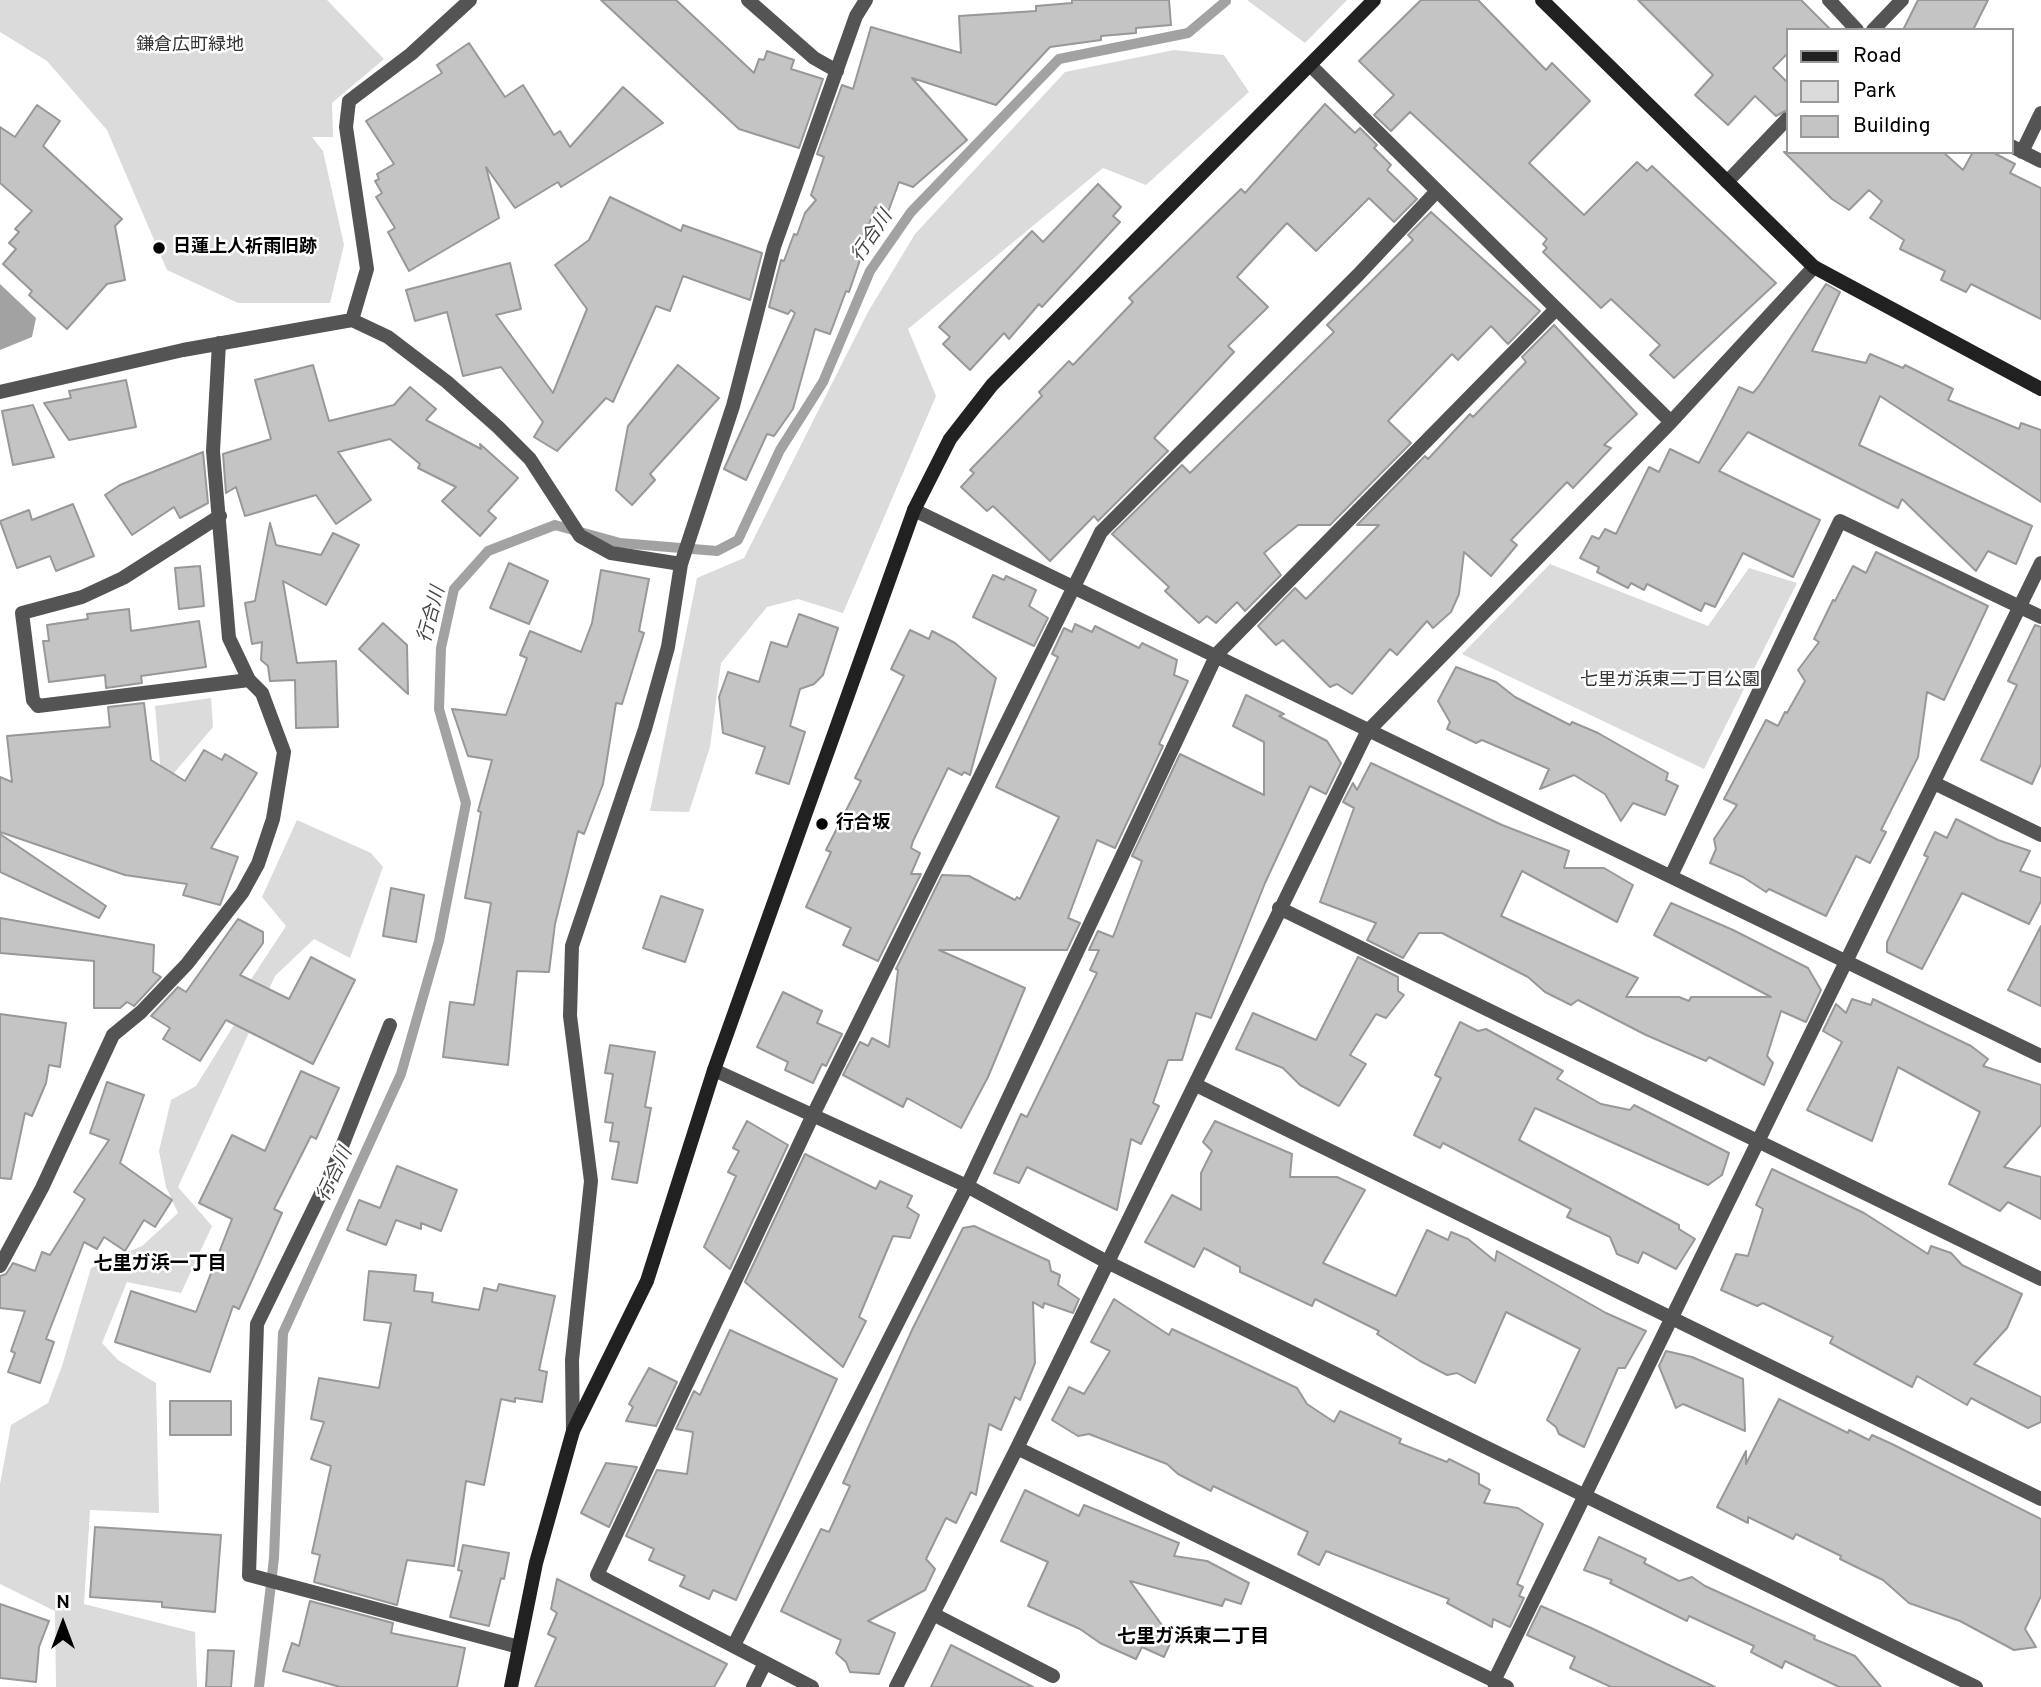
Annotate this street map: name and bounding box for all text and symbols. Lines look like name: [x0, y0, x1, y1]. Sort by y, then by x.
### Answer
legend: [1786, 28, 2013, 154]
park label: 鎌倉広町緑地: [136, 35, 244, 57]
text: Road: [1853, 43, 1902, 70]
text: Park: [1853, 78, 1896, 105]
text: Building: [1853, 113, 1931, 140]
water label: 行合川: [848, 207, 898, 267]
place label: 日蓮上人祈雨旧跡: [173, 237, 317, 259]
marker: 日蓮上人祈雨旧跡: [151, 240, 167, 256]
water label: 行合川: [415, 585, 451, 645]
park label: 七里ガ浜東二丁目公園: [1580, 670, 1760, 692]
place label: 行合坂: [836, 813, 890, 835]
marker: 行合坂: [814, 816, 830, 832]
water label: 行合川: [314, 1144, 358, 1206]
district label: 七里ガ浜一丁目: [94, 1254, 226, 1276]
north arrow: [28, 1589, 98, 1659]
text: N: [56, 1591, 70, 1615]
district label: 七里ガ浜東二丁目: [1117, 1627, 1269, 1649]

